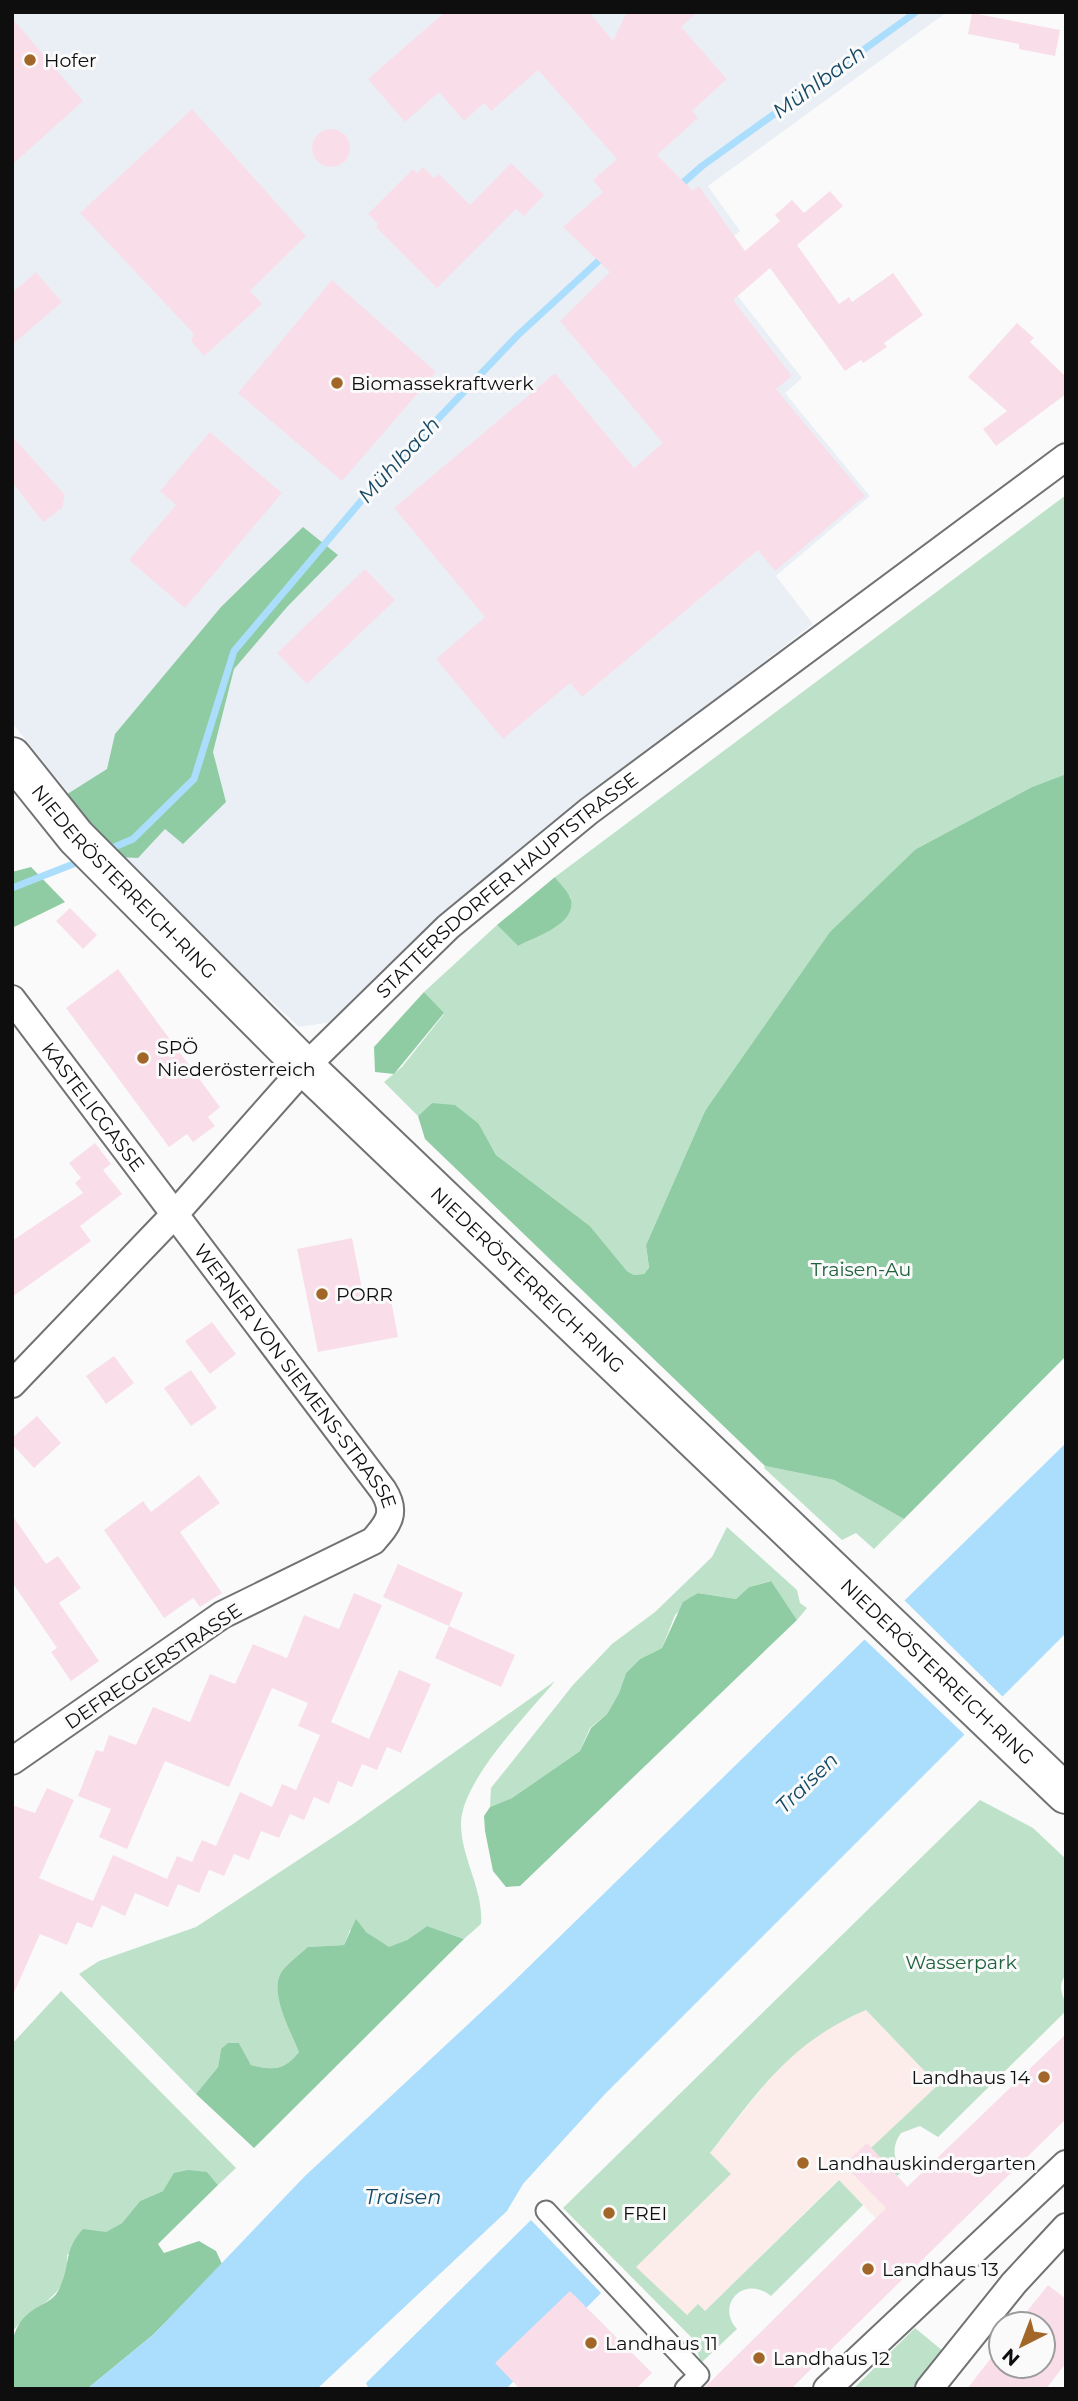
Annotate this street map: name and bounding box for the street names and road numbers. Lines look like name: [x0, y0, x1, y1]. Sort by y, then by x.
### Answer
street label: STATTERSDORFER HAUPTSTRASSE: [371, 768, 643, 1003]
street label: NIEDERÖSTERREICH-RING: [27, 780, 221, 984]
street label: KASTELICGASSE: [37, 1038, 149, 1176]
street label: NIEDERÖSTERREICH-RING: [426, 1182, 629, 1378]
street label: WERNER VON SIEMENS-STRASSE: [189, 1239, 401, 1511]
street label: NIEDERÖSTERREICH-RING: [836, 1574, 1039, 1770]
street label: DEFREGGERSTRASSE: [60, 1599, 246, 1734]

